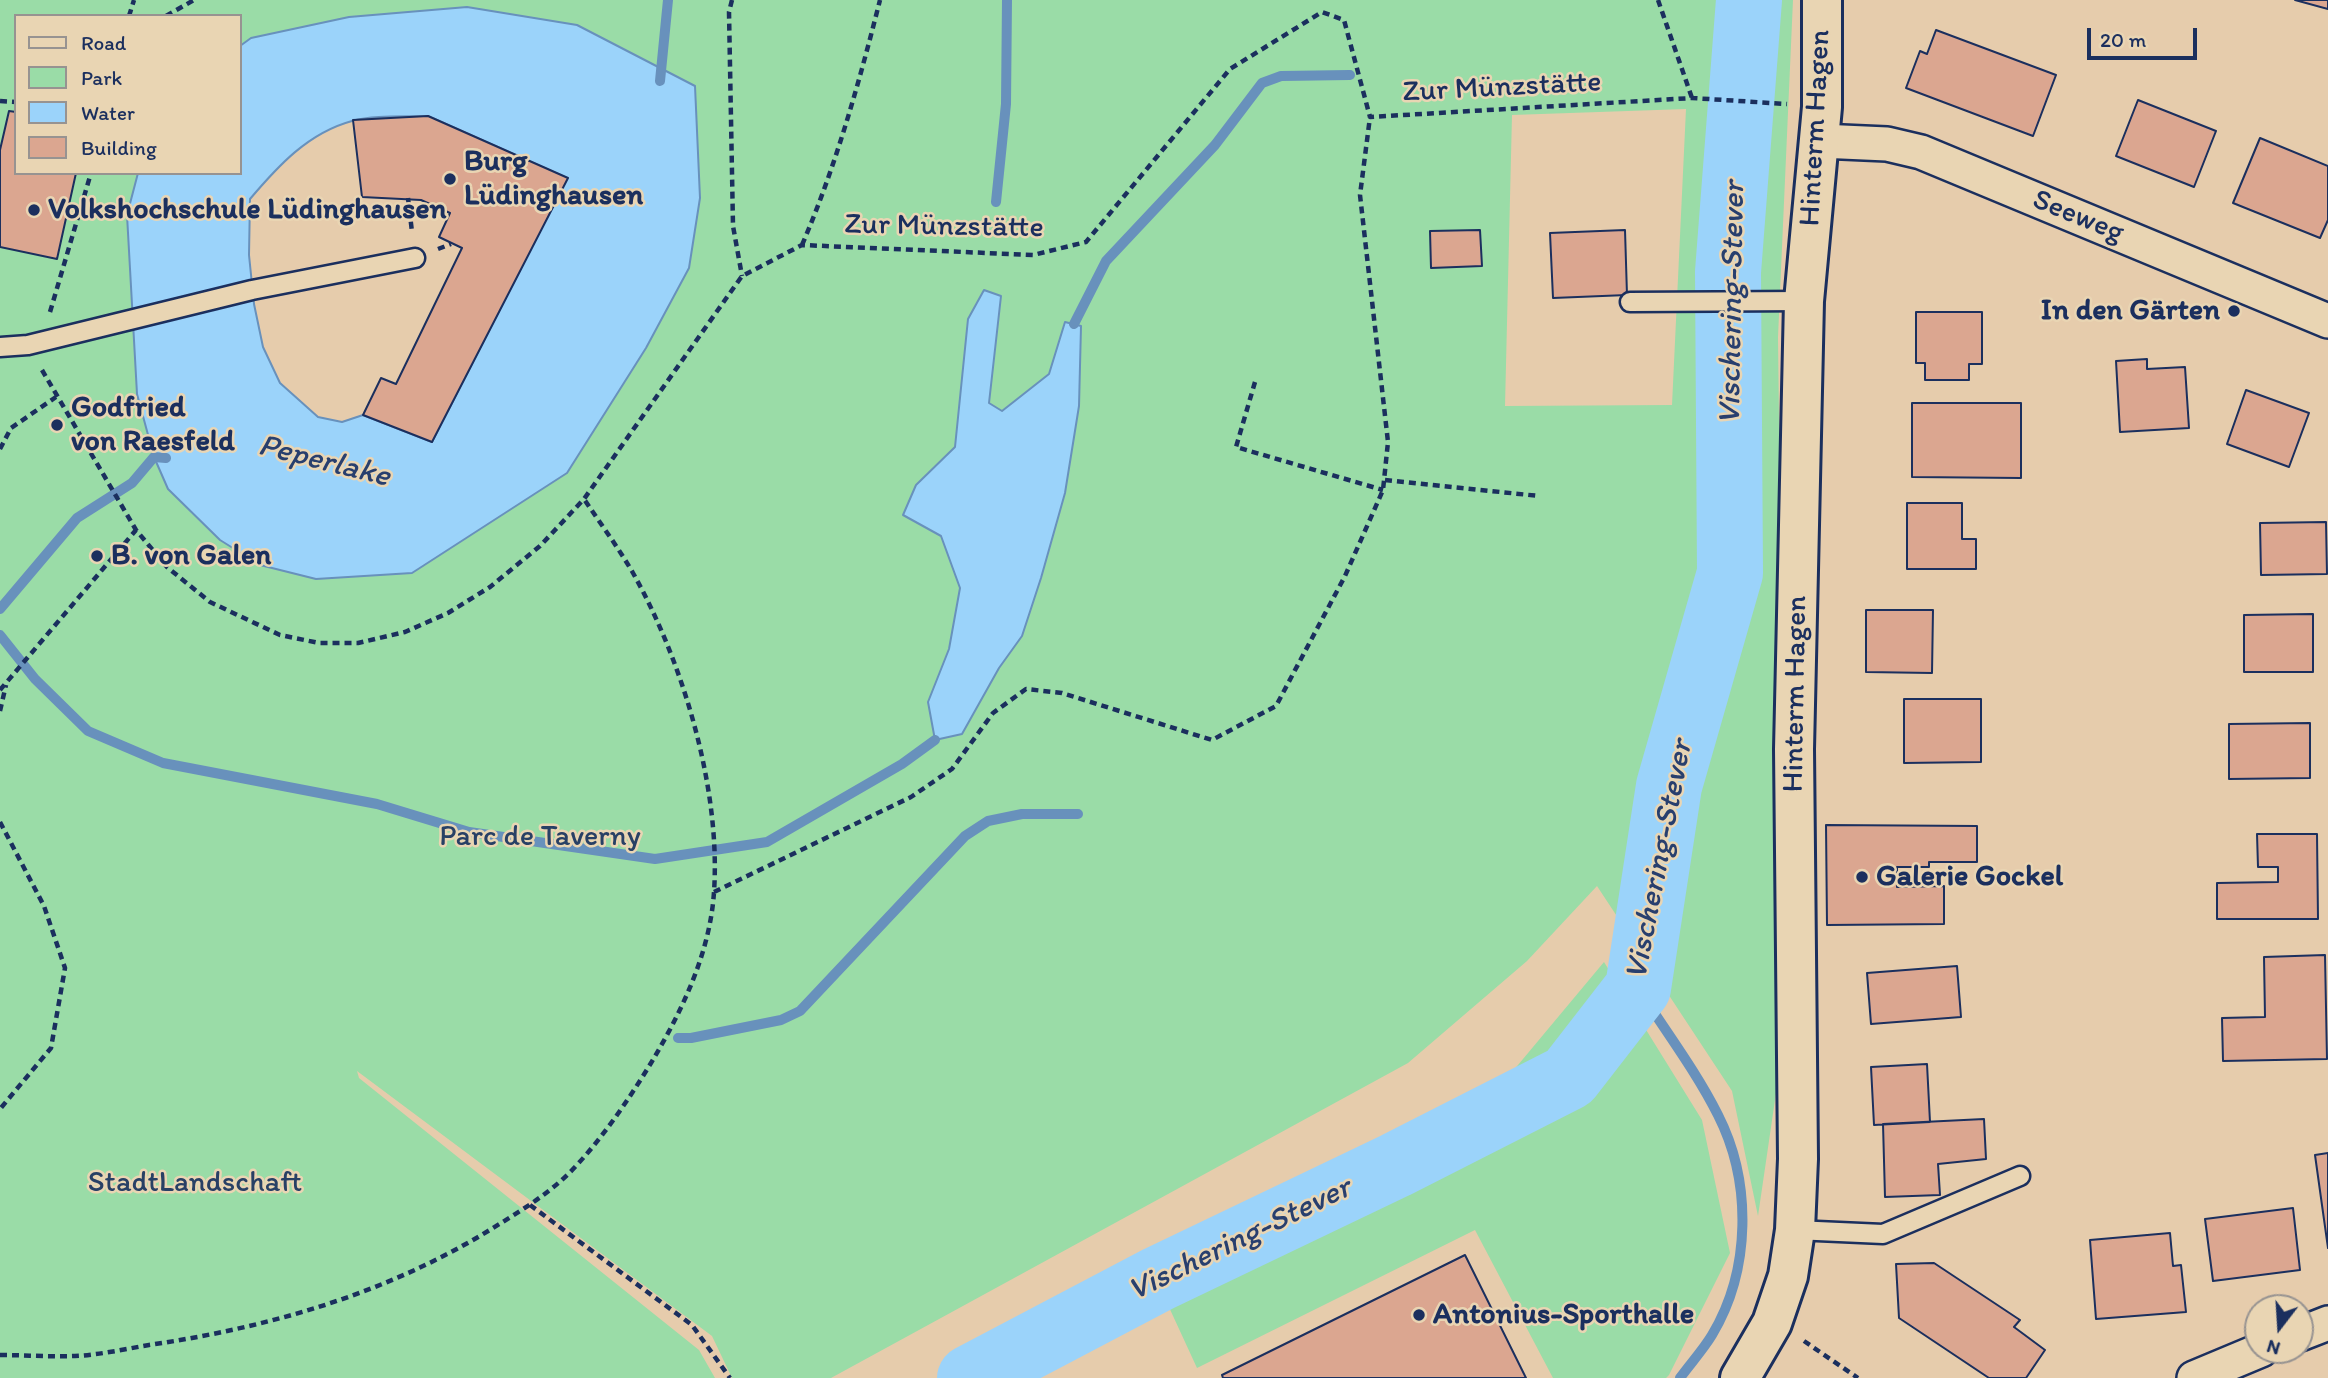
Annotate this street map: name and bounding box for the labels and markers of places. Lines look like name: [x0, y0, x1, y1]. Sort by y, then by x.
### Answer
place label: Burg Lüdinghausen: [464, 144, 643, 214]
marker: Burg Lüdinghausen: [442, 171, 458, 187]
place label: Volkshochschule Lüdinghausen: [48, 192, 447, 228]
marker: Volkshochschule Lüdinghausen: [26, 202, 42, 218]
place label: In den Gärten: [2041, 293, 2220, 329]
marker: In den Gärten: [2226, 303, 2242, 319]
place label: Godfried von Raesfeld: [71, 390, 235, 460]
marker: Godfried von Raesfeld: [49, 417, 65, 433]
place label: B. von Galen: [111, 538, 271, 574]
marker: B. von Galen: [89, 548, 105, 564]
place label: Galerie Gockel: [1876, 859, 2063, 895]
marker: Galerie Gockel: [1854, 869, 1870, 885]
place label: Antonius-Sporthalle: [1433, 1297, 1694, 1333]
marker: Antonius-Sporthalle: [1411, 1307, 1427, 1323]

